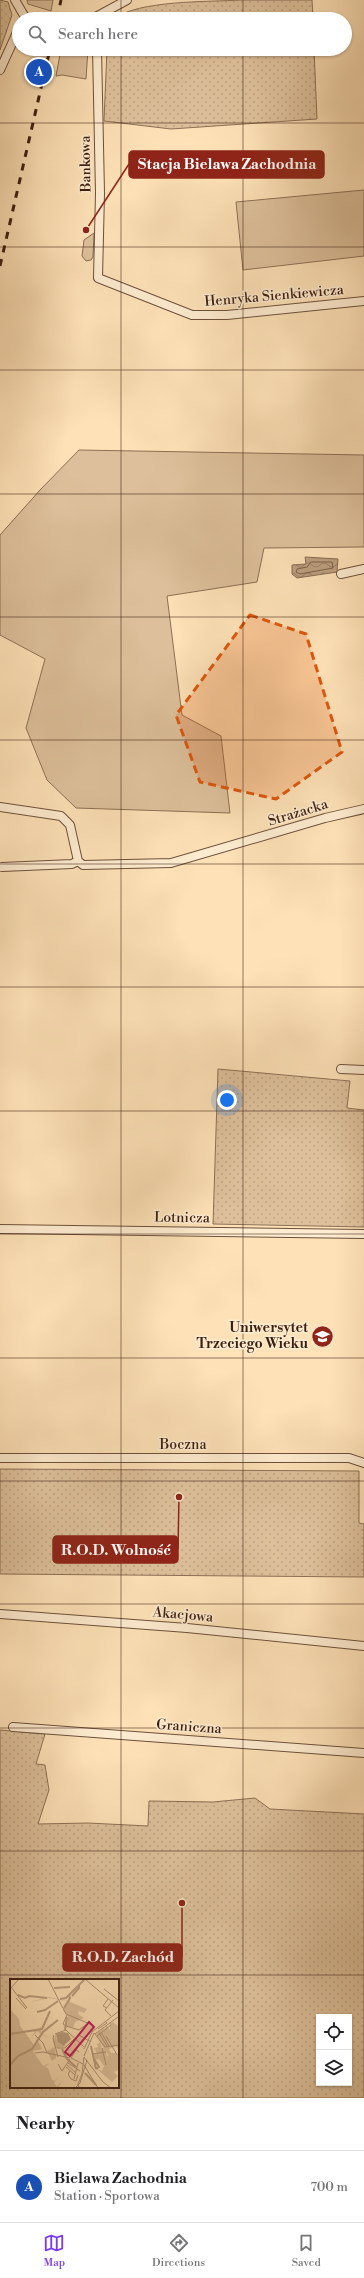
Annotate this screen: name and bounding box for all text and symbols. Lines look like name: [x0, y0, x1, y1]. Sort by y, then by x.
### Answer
search box: [12, 12, 352, 56]
icon: search: [26, 23, 48, 45]
text: Search here: [58, 25, 138, 44]
pin: A: [26, 57, 52, 87]
street label: Bankowa: [76, 135, 96, 194]
callout: Stacja Bielawa Zachodnia: [129, 151, 324, 178]
text: Stacja Bielawa Zachodnia: [138, 155, 317, 174]
street label: Henryka Sienkiewicza: [204, 281, 345, 311]
street label: Strażacka: [266, 795, 331, 831]
your location: [217, 1090, 237, 1110]
street label: Lotnicza: [154, 1209, 211, 1228]
place label: Uniwersytet Trzeciego Wieku: [197, 1319, 309, 1353]
school or university icon: Uniwersytet Trzeciego Wieku: [310, 1323, 336, 1349]
street label: Boczna: [159, 1436, 207, 1454]
callout: R.O.D. Wolność: [53, 1536, 178, 1563]
text: R.O.D. Wolność: [61, 1541, 171, 1560]
street label: Akacjowa: [151, 1603, 215, 1627]
street label: Graniczna: [156, 1716, 223, 1738]
callout: R.O.D. Zachód: [63, 1944, 182, 1971]
text: R.O.D. Zachód: [72, 1948, 175, 1967]
inset map: [10, 1979, 119, 2088]
map controls: [316, 2014, 352, 2086]
button: locate: [316, 2014, 352, 2050]
button: layers: [316, 2050, 352, 2086]
text: Nearby: [16, 2113, 75, 2135]
text: Bielawa Zachodnia: [54, 2169, 187, 2188]
text: A: [24, 2179, 34, 2195]
text: 700 m: [310, 2179, 348, 2195]
text: Station · Sportowa: [54, 2188, 160, 2204]
tab: Map: [43, 2232, 65, 2270]
tab: Directions: [152, 2232, 205, 2270]
tab: Saved: [292, 2232, 321, 2270]

